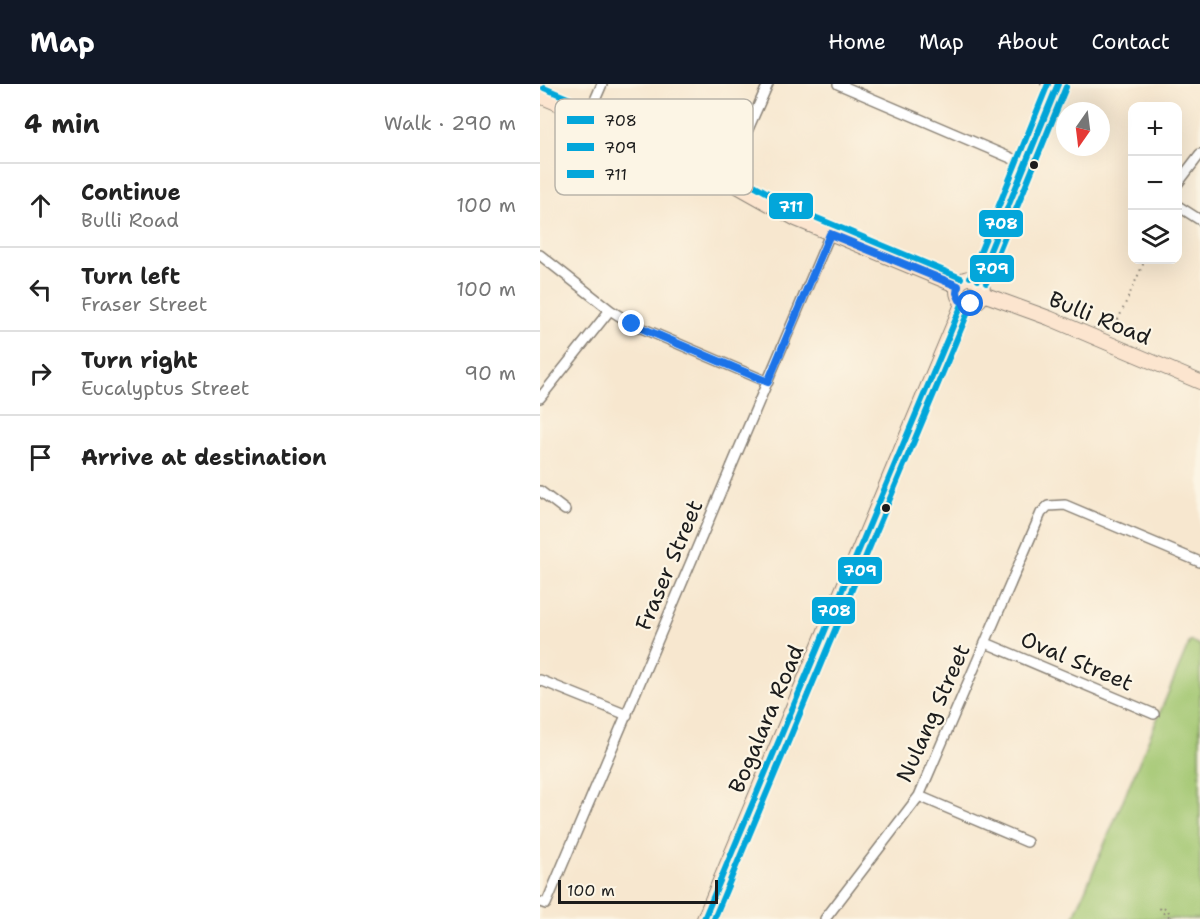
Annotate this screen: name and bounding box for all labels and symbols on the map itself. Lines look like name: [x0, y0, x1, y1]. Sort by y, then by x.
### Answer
legend: [555, 99, 753, 195]
north arrow: [1056, 102, 1110, 156]
text: 708: [604, 110, 637, 131]
text: 709: [604, 137, 637, 158]
unlabelled marker: [1028, 159, 1040, 171]
text: 711: [604, 164, 627, 185]
line badge: 711: [768, 192, 814, 220]
text: 711: [779, 196, 803, 217]
line badge: 708: [978, 209, 1024, 238]
text: 708: [984, 213, 1018, 234]
line badge: 709: [969, 254, 1015, 283]
text: 709: [975, 258, 1009, 279]
street label: Bulli Road: [1045, 284, 1155, 352]
route start: [957, 290, 983, 316]
route end: [618, 310, 644, 336]
street label: Fraser Street: [628, 495, 710, 635]
unlabelled marker: [880, 502, 892, 514]
line badge: 709: [837, 556, 883, 585]
text: 709: [843, 560, 877, 581]
line badge: 708: [811, 596, 856, 625]
text: 708: [817, 600, 851, 621]
street label: Oval Street: [1016, 624, 1138, 698]
street label: Nulang Street: [890, 639, 976, 787]
street label: Bogalara Road: [722, 640, 810, 798]
scale bar: [558, 877, 718, 904]

